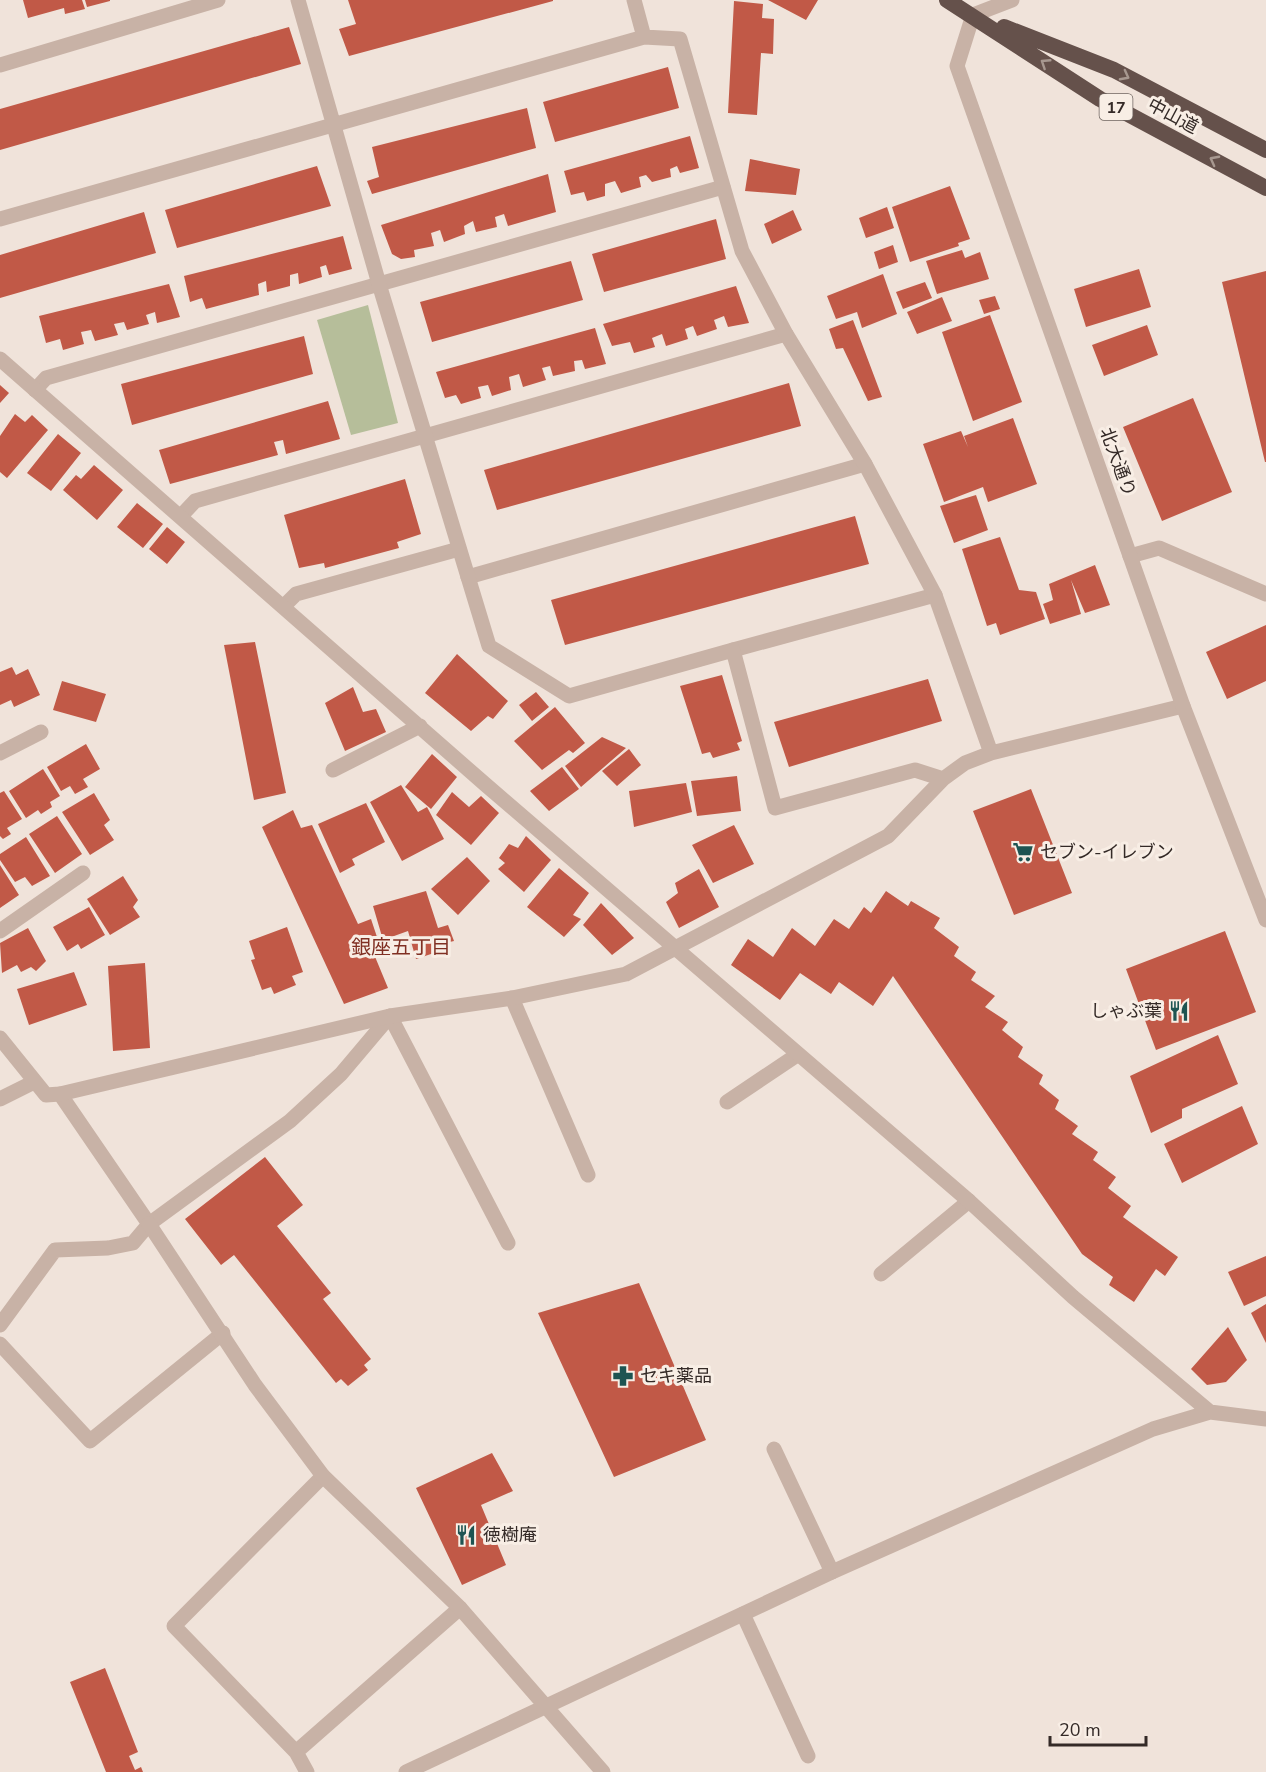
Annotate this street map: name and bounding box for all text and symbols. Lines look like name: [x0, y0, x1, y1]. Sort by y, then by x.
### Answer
one-way arrow: [1041, 59, 1052, 70]
one-way arrow: [1118, 69, 1129, 80]
street label: 中山道: [1144, 93, 1202, 139]
road number: 17: [1100, 94, 1132, 120]
one-way arrow: [1210, 156, 1221, 167]
street label: 北大通り: [1094, 424, 1142, 500]
supermarket icon: セブン-イレブン: [1011, 840, 1035, 864]
place label: セブン-イレブン: [1040, 840, 1174, 864]
district label: 銀座五丁目: [351, 934, 451, 961]
place label: しゃぶ葉: [1090, 999, 1162, 1023]
restaurant icon: しゃぶ葉: [1167, 999, 1191, 1023]
pharmacy icon: セキ薬品: [611, 1364, 635, 1388]
place label: セキ薬品: [640, 1364, 712, 1388]
restaurant icon: 徳樹庵: [454, 1523, 478, 1547]
place label: 徳樹庵: [483, 1523, 537, 1547]
scale bar: [1050, 1709, 1146, 1747]
text: 20 m: [1059, 1718, 1101, 1742]

